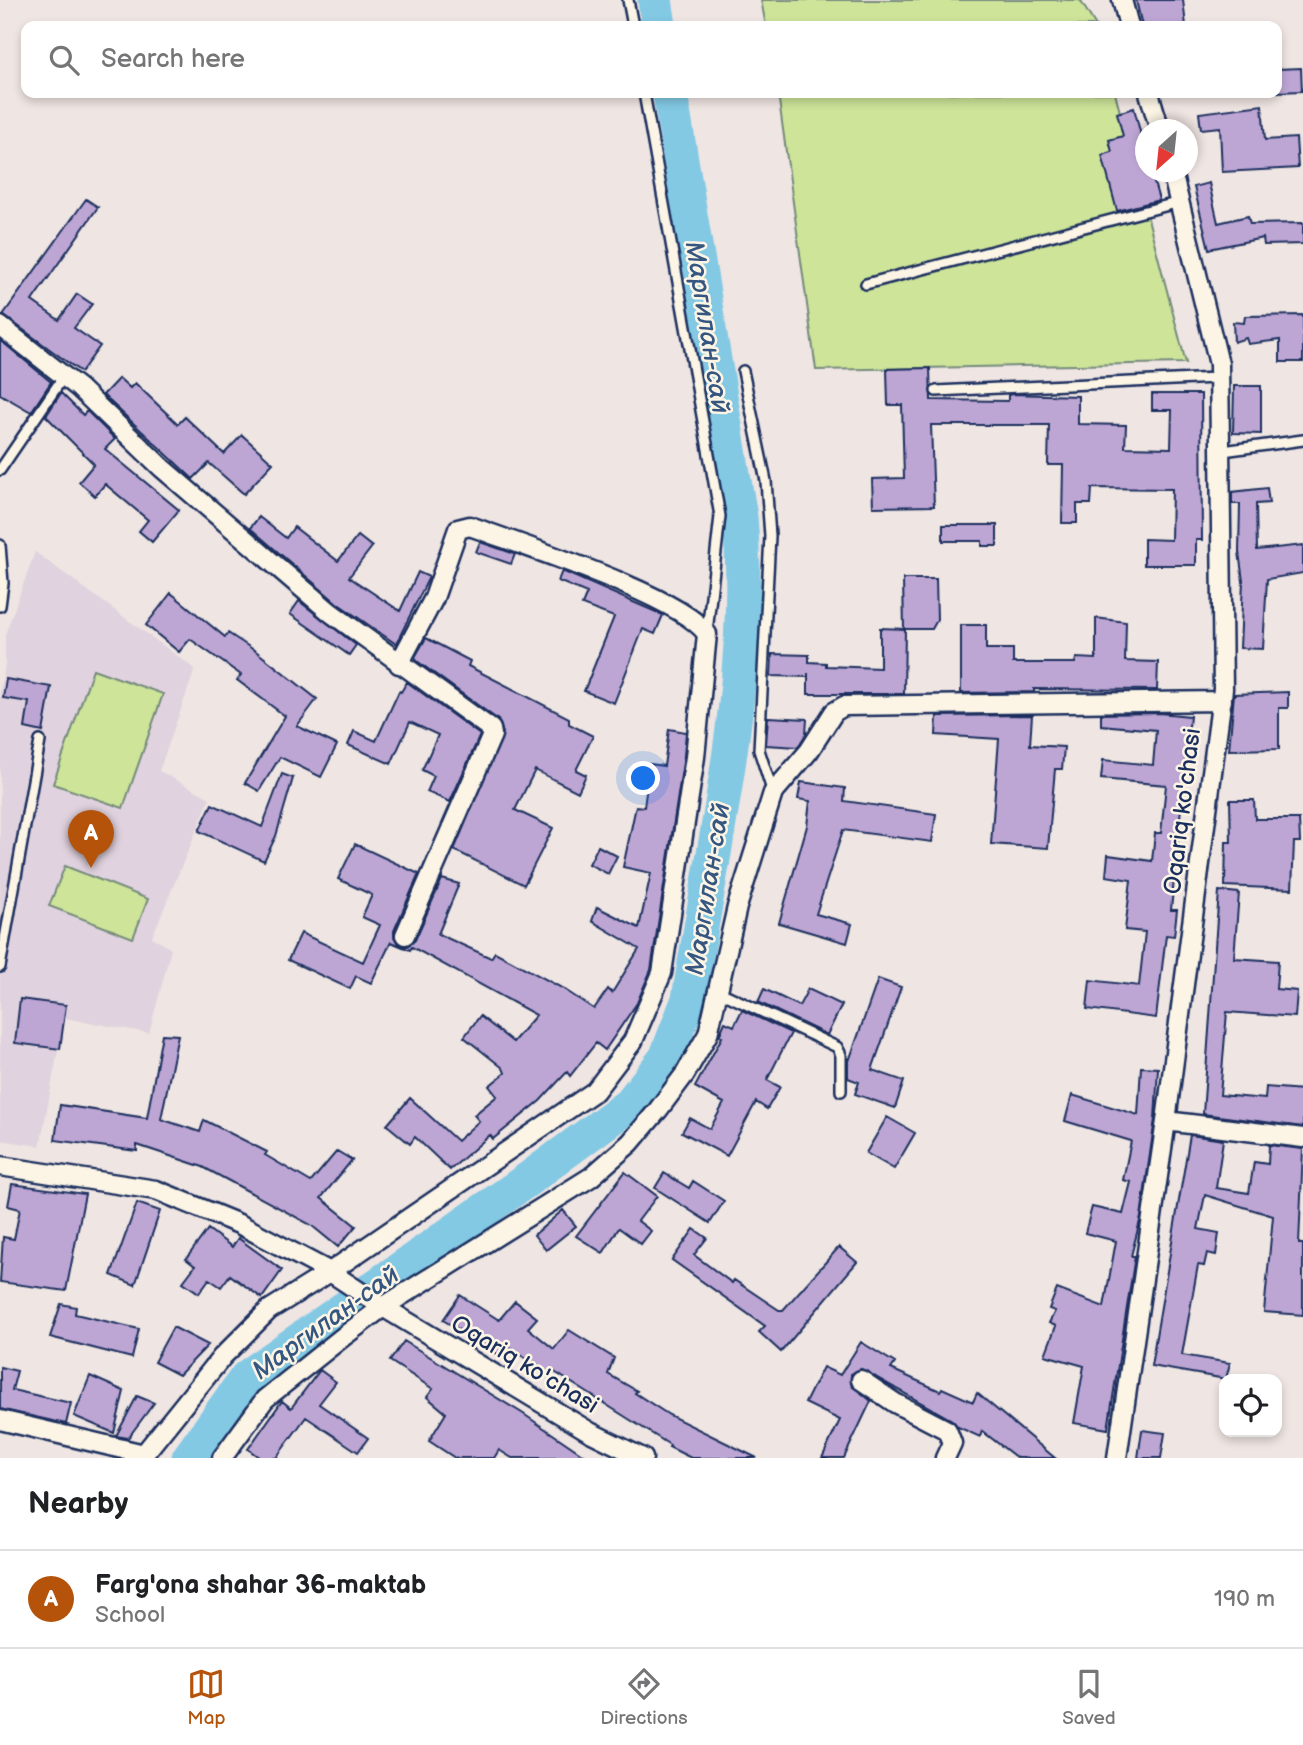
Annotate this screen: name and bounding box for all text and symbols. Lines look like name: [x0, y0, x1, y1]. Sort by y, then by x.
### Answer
search box: [21, 21, 1282, 98]
icon: search: [45, 41, 83, 79]
text: Search here: [101, 44, 245, 75]
north arrow: [1135, 119, 1198, 182]
water label: Маргилан-сай: [678, 239, 735, 416]
street label: Oqariq ko'chasi: [1158, 726, 1207, 896]
your location: [626, 761, 660, 795]
water label: Маргилан-сай: [680, 801, 737, 978]
pin: A: [68, 810, 114, 868]
water label: Маргилан-сай: [246, 1259, 405, 1387]
street label: Oqariq ko'chasi: [446, 1309, 604, 1420]
map controls: [1219, 1374, 1282, 1437]
button: locate: [1219, 1374, 1282, 1437]
text: Nearby: [28, 1486, 128, 1522]
text: Farg'ona shahar 36-maktab: [95, 1570, 426, 1601]
text: A: [44, 1585, 58, 1613]
text: 190 m: [1214, 1585, 1275, 1613]
text: School: [95, 1601, 165, 1629]
tab: Map: [187, 1665, 226, 1730]
tab: Directions: [600, 1665, 688, 1730]
tab: Saved: [1062, 1665, 1116, 1730]

